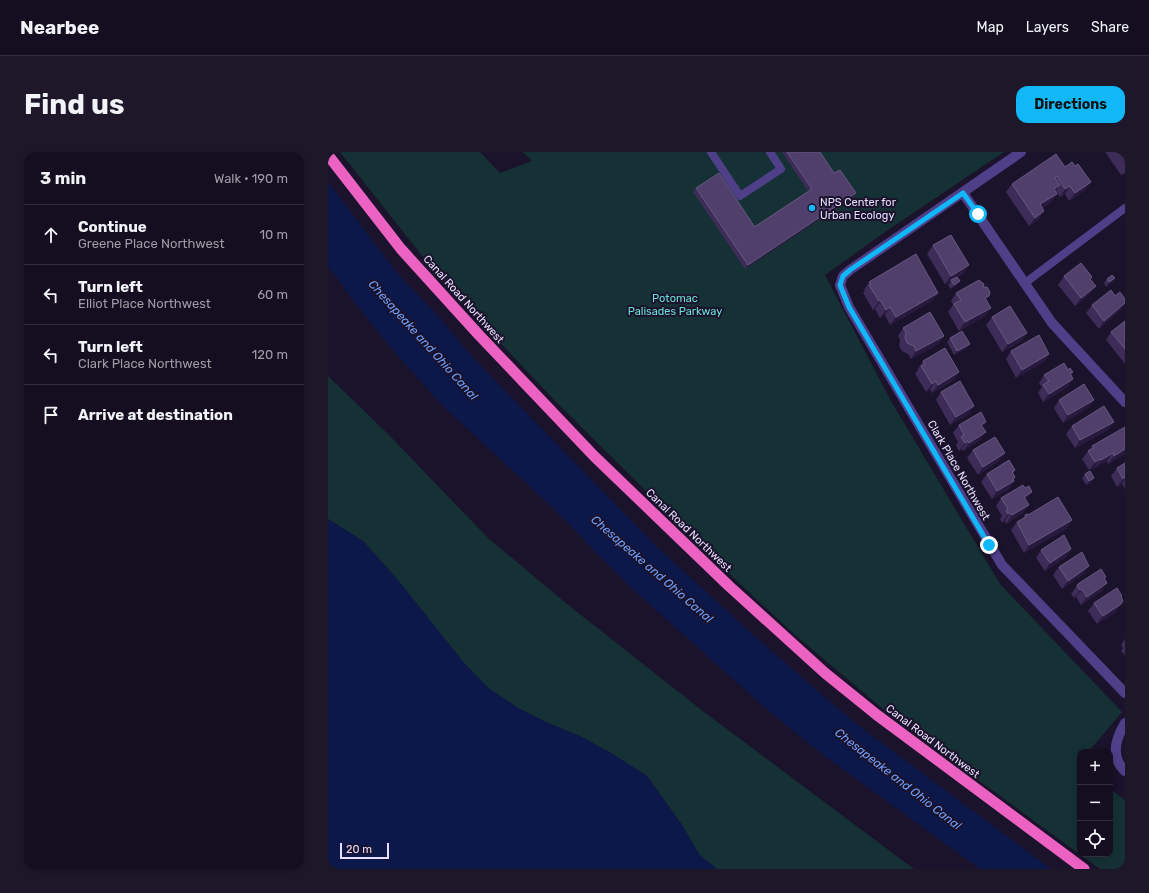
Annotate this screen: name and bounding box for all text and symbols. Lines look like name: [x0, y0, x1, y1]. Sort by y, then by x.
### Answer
text: Nearbee: [20, 16, 99, 39]
text: Map: [977, 19, 1004, 36]
text: Layers: [1026, 19, 1069, 36]
text: Share: [1091, 19, 1129, 36]
button: Directions: [1016, 86, 1125, 123]
text: Find us: [24, 88, 124, 121]
text: 3 min: [40, 168, 86, 188]
text: Walk · 190 m: [214, 171, 288, 186]
place label: NPS Center for Urban Ecology: [820, 196, 897, 222]
marker: NPS Center for Urban Ecology: [807, 203, 817, 213]
route start: [969, 205, 987, 223]
text: Continue: [78, 218, 147, 236]
icon: ahead: [40, 224, 62, 246]
text: 10 m: [259, 227, 288, 242]
text: Greene Place Northwest: [78, 236, 224, 251]
street label: Canal Road Northwest: [421, 253, 507, 347]
water label: Chesapeake and Ohio Canal: [365, 277, 481, 404]
text: Turn left: [78, 278, 143, 296]
icon: left: [40, 284, 62, 306]
text: 60 m: [257, 287, 288, 302]
park label: Potomac Palisades Parkway: [628, 292, 722, 318]
text: Elliot Place Northwest: [78, 296, 211, 311]
text: Turn left: [78, 338, 143, 356]
icon: left: [40, 344, 62, 366]
text: 120 m: [252, 347, 288, 362]
text: Clark Place Northwest: [78, 356, 212, 371]
icon: arrive: [40, 404, 62, 426]
text: Arrive at destination: [78, 406, 233, 424]
street label: Clark Place Northwest: [925, 418, 993, 523]
street label: Canal Road Northwest: [643, 486, 735, 575]
water label: Chesapeake and Ohio Canal: [588, 512, 716, 626]
route end: [980, 536, 998, 554]
street label: Canal Road Northwest: [883, 702, 983, 781]
water label: Chesapeake and Ohio Canal: [832, 725, 965, 833]
map controls: [1077, 749, 1113, 857]
button: +: [1077, 749, 1113, 785]
button: −: [1077, 785, 1113, 821]
button: locate: [1077, 821, 1113, 857]
scale bar: [340, 841, 389, 860]
text: 20 m: [346, 843, 372, 856]

